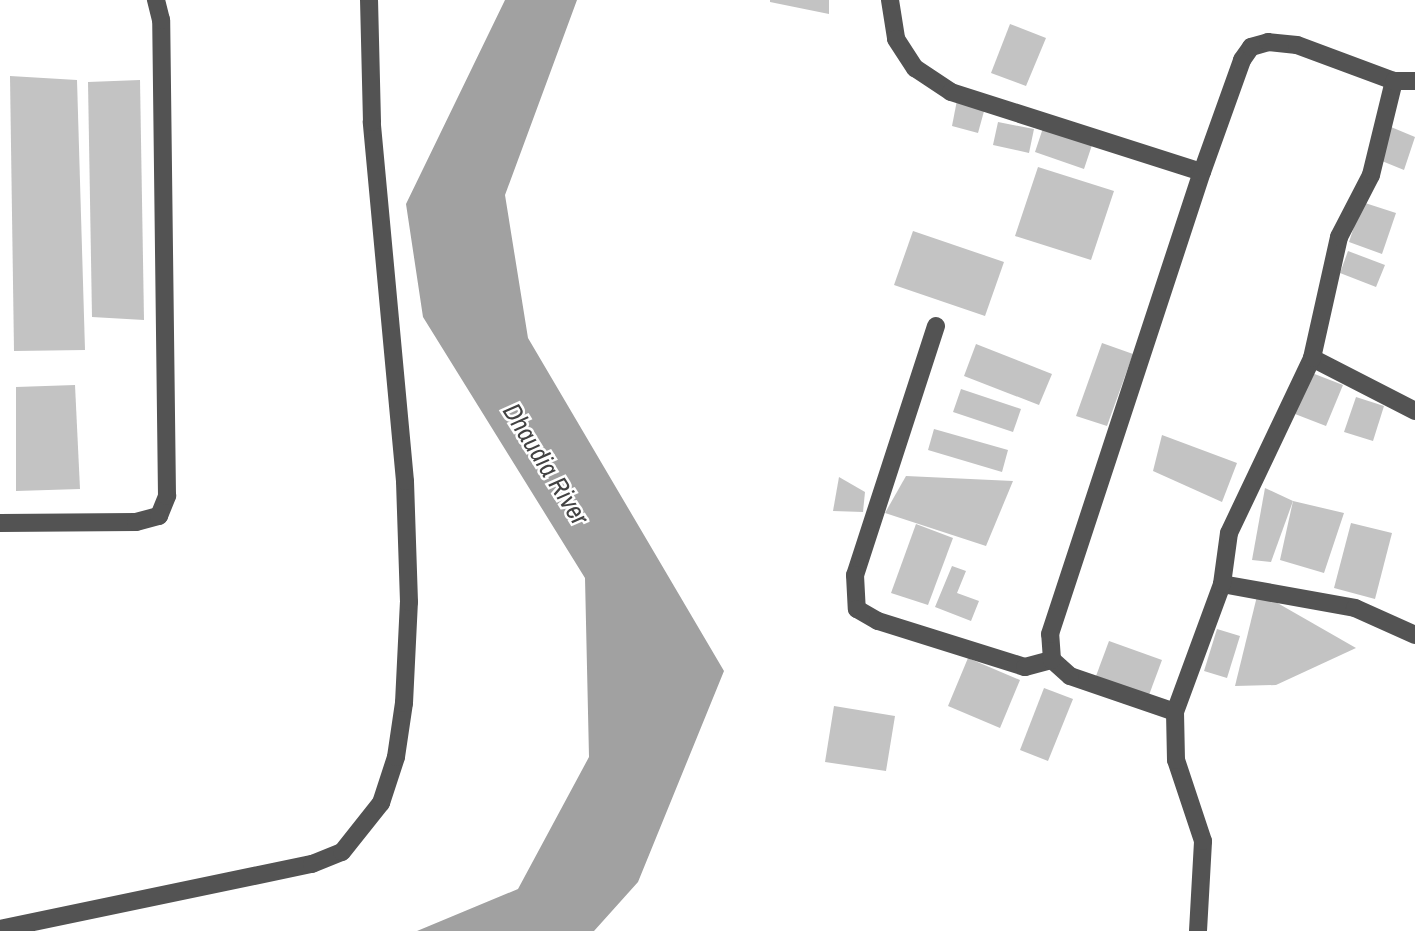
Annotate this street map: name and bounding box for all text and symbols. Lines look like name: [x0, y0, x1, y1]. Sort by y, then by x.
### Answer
water label: Dhaudia River: [496, 397, 596, 531]

